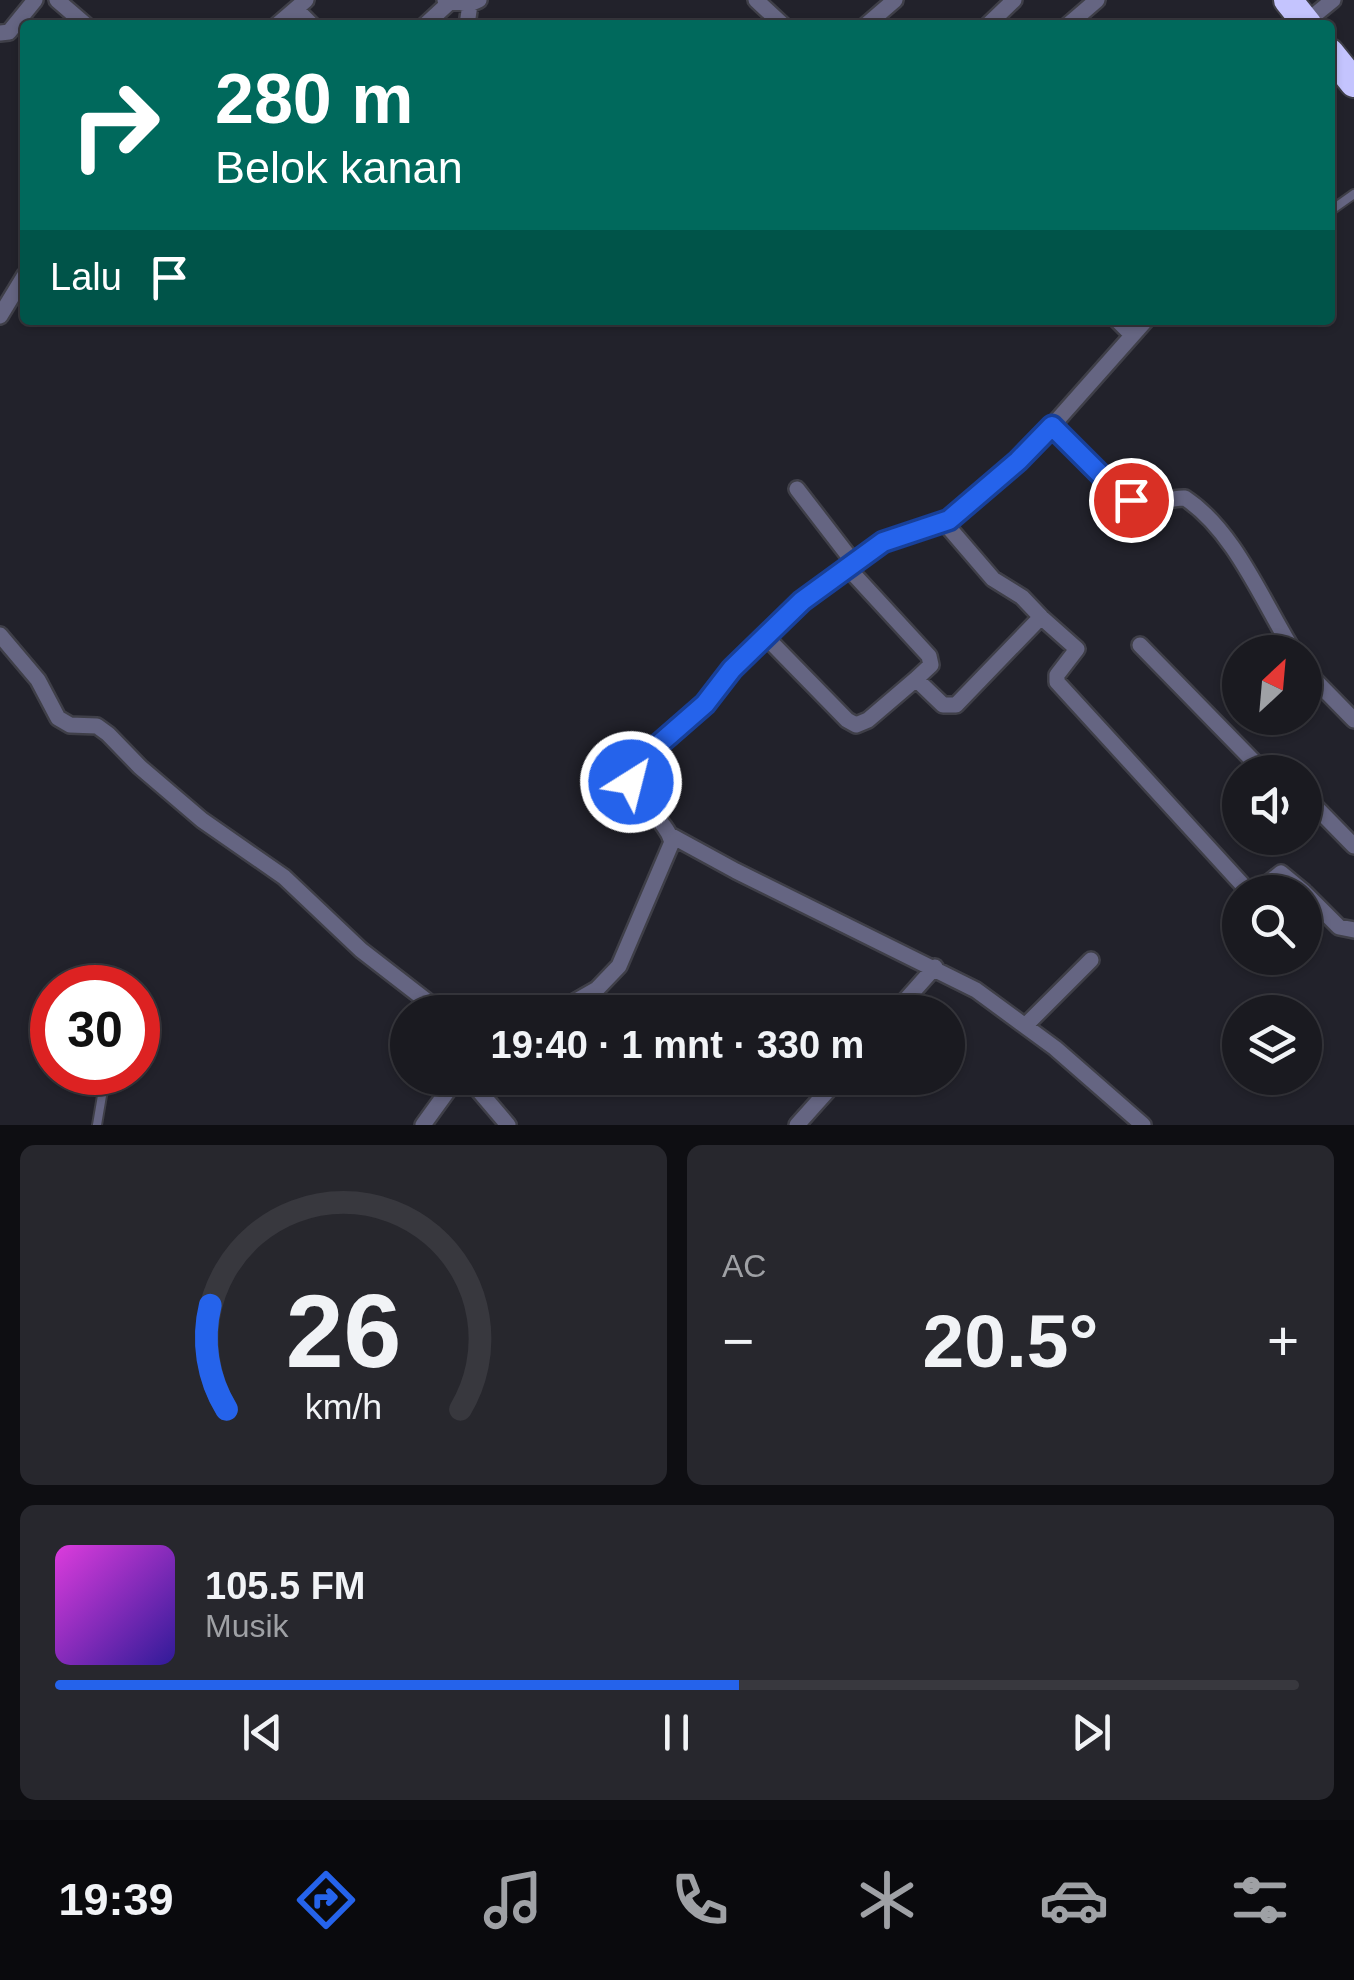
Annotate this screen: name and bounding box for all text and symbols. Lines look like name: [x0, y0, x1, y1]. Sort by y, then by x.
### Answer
icon: right: [50, 60, 180, 190]
text: 280 m: [215, 60, 413, 138]
text: Belok kanan: [215, 142, 463, 193]
icon: arrive: [142, 250, 197, 305]
text: Lalu: [50, 256, 122, 298]
pin: [1089, 458, 1174, 543]
icon: arrive: [1104, 473, 1159, 528]
north arrow: [1222, 635, 1322, 735]
map controls: [1222, 635, 1322, 1095]
position arrow: [579, 730, 683, 834]
button: sound: [1222, 755, 1322, 855]
button: search: [1222, 875, 1322, 975]
speed limit sign: 30: [30, 965, 160, 1095]
button: layers: [1222, 995, 1322, 1095]
text: 19:40 · 1 mnt · 330 m: [491, 1024, 864, 1066]
text: AC: [722, 1248, 766, 1284]
text: 26: [286, 1273, 401, 1389]
text: 20.5°: [923, 1299, 1098, 1383]
text: −: [722, 1310, 754, 1372]
text: +: [1267, 1310, 1299, 1372]
text: km/h: [305, 1387, 382, 1427]
text: 105.5 FM: [205, 1565, 366, 1607]
text: Musik: [205, 1608, 289, 1644]
icon: previous: [235, 1705, 290, 1760]
icon: pause: [649, 1705, 704, 1760]
icon: next: [1064, 1705, 1119, 1760]
icon: directions: [291, 1865, 361, 1935]
icon: music: [478, 1865, 548, 1935]
icon: phone: [665, 1865, 735, 1935]
icon: climate: [852, 1865, 922, 1935]
icon: car: [1039, 1865, 1109, 1935]
icon: filters: [1225, 1865, 1295, 1935]
text: 19:39: [58, 1874, 174, 1925]

